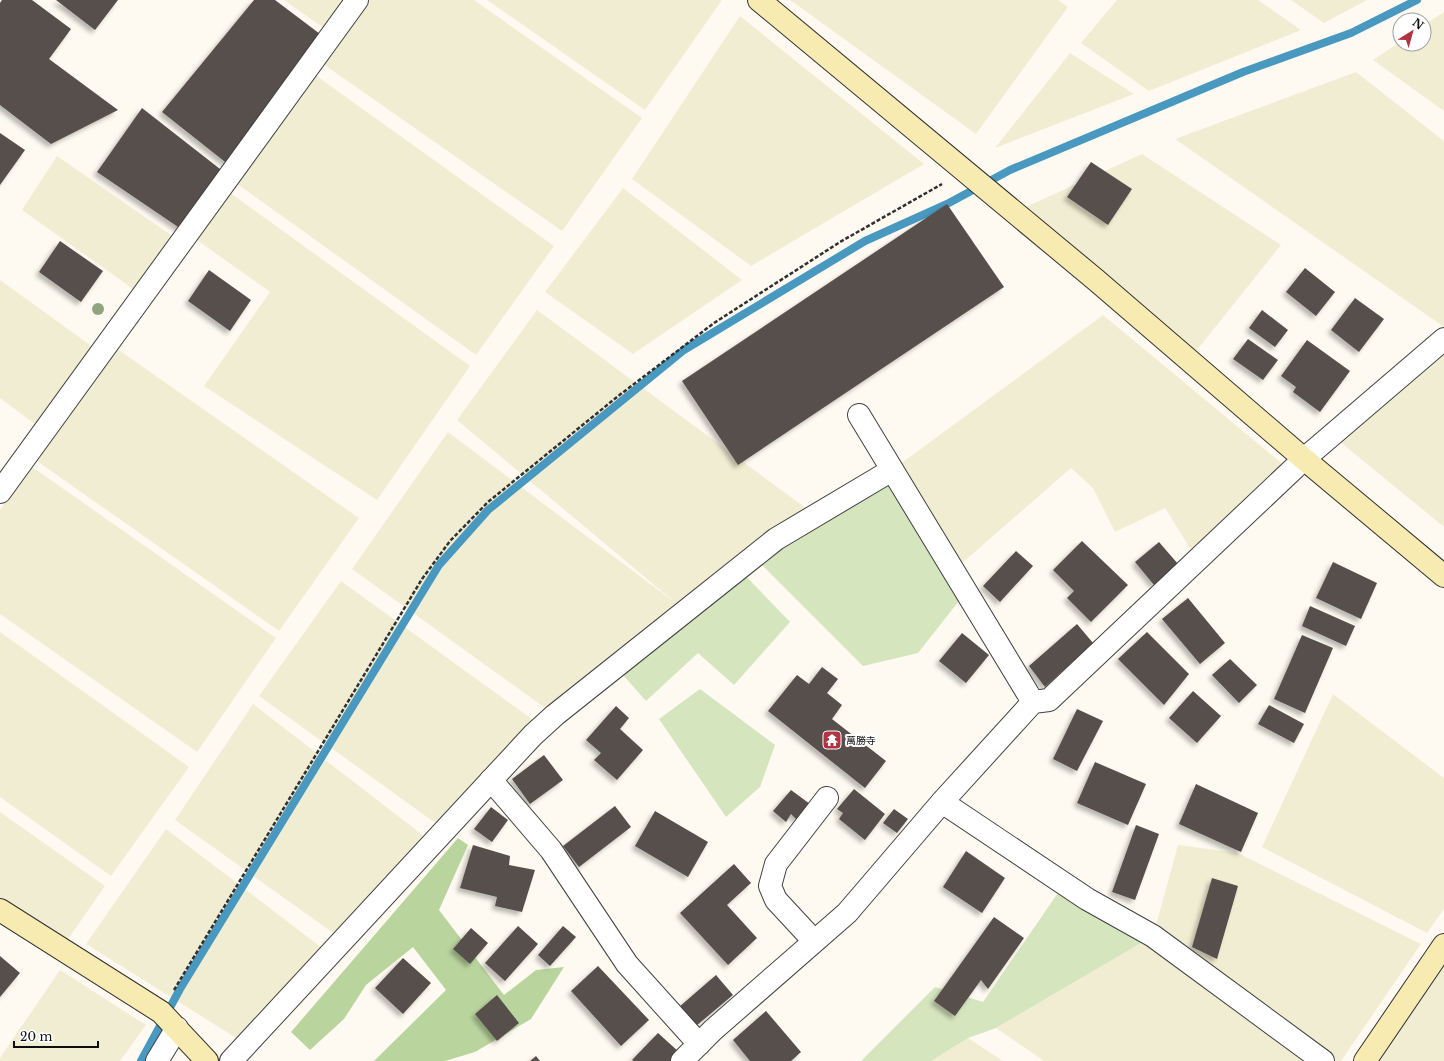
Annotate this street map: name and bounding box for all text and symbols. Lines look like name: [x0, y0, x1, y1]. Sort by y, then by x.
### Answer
north arrow: [1392, 12, 1432, 52]
text: N: [1410, 15, 1427, 33]
temple icon: 萬勝寺: [821, 729, 843, 751]
place label: 萬勝寺: [846, 734, 876, 747]
scale bar: [14, 1023, 98, 1049]
text: 20 m: [20, 1029, 52, 1044]

